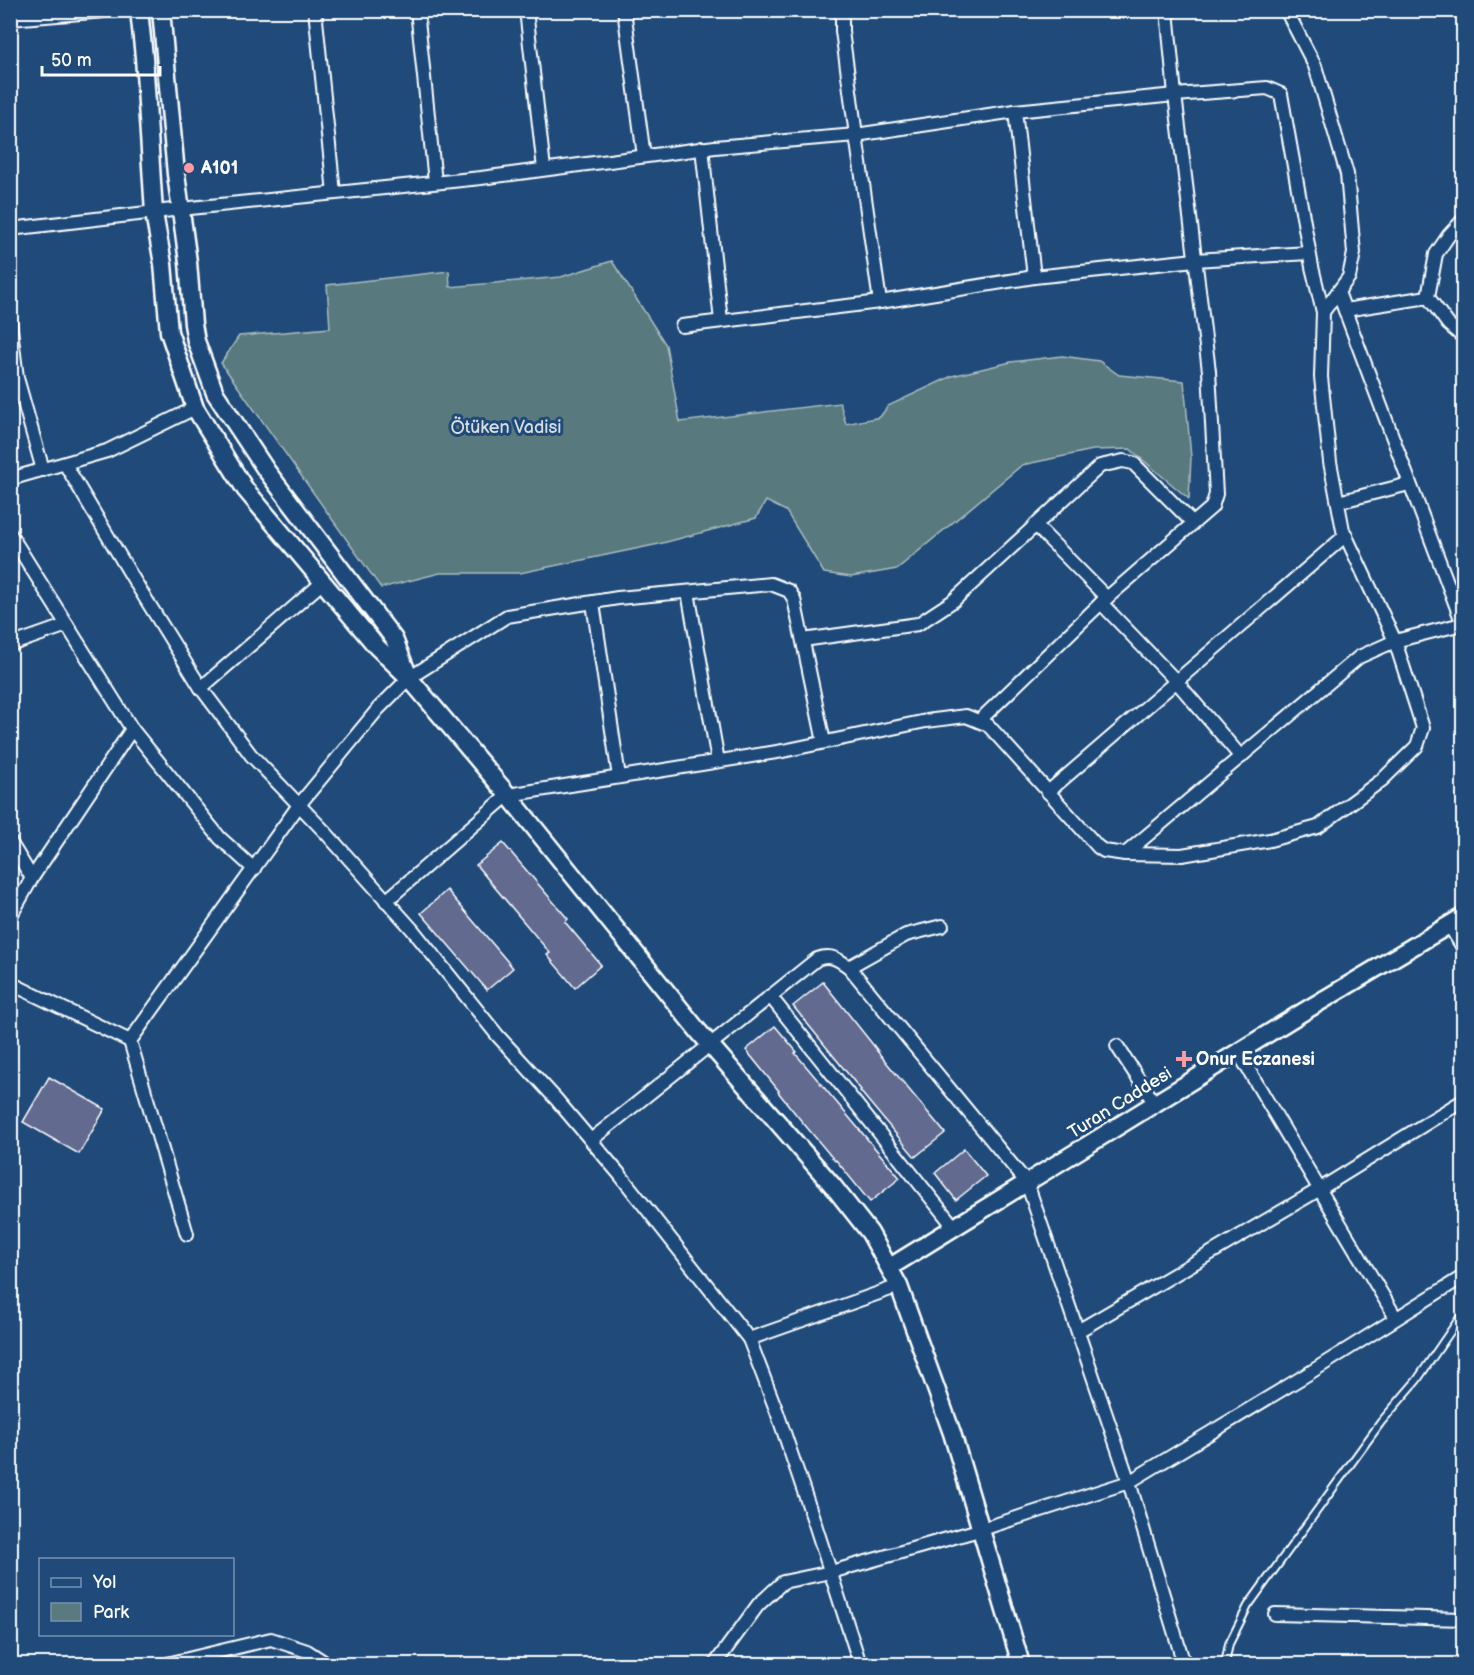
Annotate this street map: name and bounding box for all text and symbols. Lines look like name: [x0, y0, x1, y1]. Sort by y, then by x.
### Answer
scale bar: [42, 39, 160, 77]
text: 50 m: [51, 50, 92, 71]
place label: A101: [200, 158, 238, 179]
marker: A101: [182, 161, 196, 175]
park label: Ötüken Vadisi: [450, 416, 562, 438]
place label: Onur Eczanesi: [1196, 1049, 1315, 1070]
marker: Onur Eczanesi: [1177, 1052, 1191, 1066]
street label: Turan Caddesi: [1064, 1063, 1176, 1143]
legend: [39, 1558, 234, 1636]
text: Yol: [92, 1572, 116, 1593]
text: Park: [93, 1602, 129, 1623]

